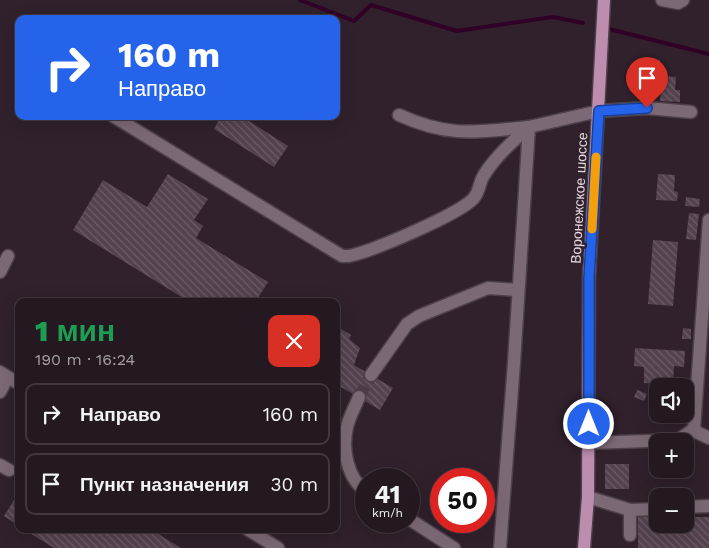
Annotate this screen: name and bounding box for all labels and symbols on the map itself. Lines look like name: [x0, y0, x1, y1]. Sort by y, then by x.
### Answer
pin: [626, 57, 668, 108]
street label: Воронежское шоссе: [568, 132, 590, 264]
position arrow: [562, 397, 614, 449]
speed limit sign: 50: [430, 468, 495, 533]

